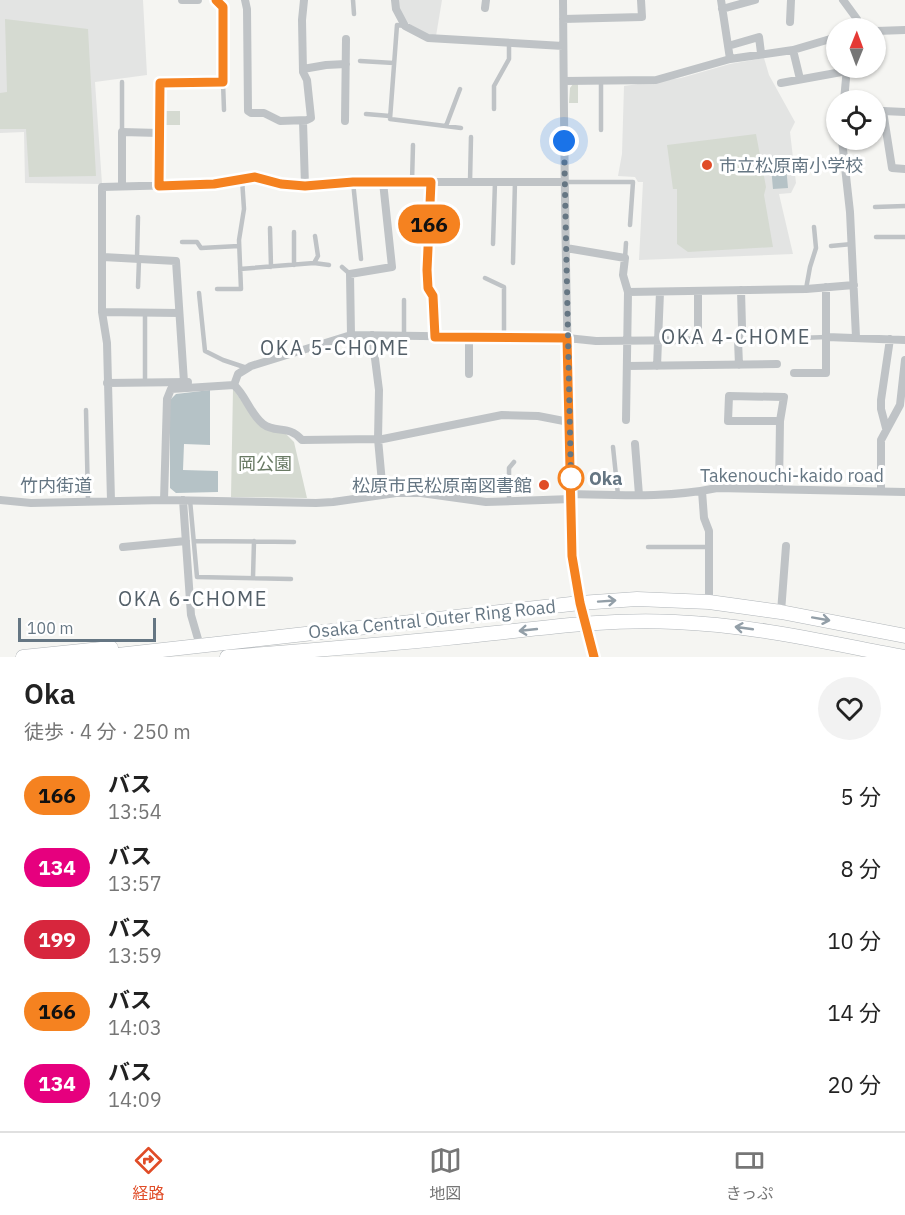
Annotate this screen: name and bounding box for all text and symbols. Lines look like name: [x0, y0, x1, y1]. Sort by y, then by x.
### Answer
north arrow: [826, 18, 886, 78]
map controls: [826, 18, 886, 150]
button: locate: [826, 90, 886, 150]
your location: [549, 126, 579, 156]
place label: 市立松原南小学校: [719, 154, 863, 177]
marker: 市立松原南小学校: [700, 158, 714, 172]
line badge: 166: [394, 204, 464, 244]
text: 166: [410, 210, 448, 238]
district label: OKA 4-CHOME: [661, 323, 811, 350]
district label: OKA 5-CHOME: [260, 334, 410, 361]
park label: 岡公園: [238, 452, 292, 475]
street label: Takenouchi-kaido road: [700, 464, 884, 487]
marker: Oka: [558, 465, 584, 491]
place label: Oka: [589, 467, 622, 490]
street label: 竹内街道: [20, 474, 92, 497]
place label: 松原市民松原南図書館: [352, 474, 532, 497]
marker: 松原市民松原南図書館: [537, 478, 551, 492]
district label: OKA 6-CHOME: [118, 585, 268, 612]
street label: Osaka Central Outer Ring Road: [307, 595, 557, 643]
one-way arrow: [596, 595, 616, 606]
one-way arrow: [811, 614, 831, 625]
scale bar: [18, 615, 156, 642]
text: 100 m: [27, 618, 74, 638]
one-way arrow: [734, 622, 754, 633]
one-way arrow: [519, 625, 539, 636]
text: Oka: [24, 675, 75, 712]
button: heart: [818, 677, 881, 740]
text: 徒歩 · 4 分 · 250 m: [24, 718, 191, 745]
text: バス: [108, 769, 152, 798]
text: 166: [38, 781, 76, 809]
text: 5 分: [841, 782, 881, 811]
text: 13:54: [108, 798, 162, 825]
text: バス: [108, 841, 152, 870]
text: 134: [38, 853, 76, 881]
text: 8 分: [841, 854, 881, 883]
text: 13:57: [108, 870, 162, 897]
text: バス: [108, 913, 152, 942]
text: 199: [38, 925, 76, 953]
text: 10 分: [827, 926, 881, 955]
text: 13:59: [108, 942, 162, 969]
text: バス: [108, 985, 152, 1014]
text: 166: [38, 997, 76, 1025]
text: 14 分: [827, 998, 881, 1027]
text: 14:03: [108, 1014, 162, 1041]
text: バス: [108, 1057, 152, 1086]
text: 134: [38, 1069, 76, 1097]
text: 20 分: [827, 1070, 881, 1099]
text: 14:09: [108, 1086, 162, 1113]
tab: 経路: [132, 1144, 165, 1204]
tab: 地図: [429, 1144, 462, 1204]
tab: きっぷ: [726, 1144, 773, 1204]

